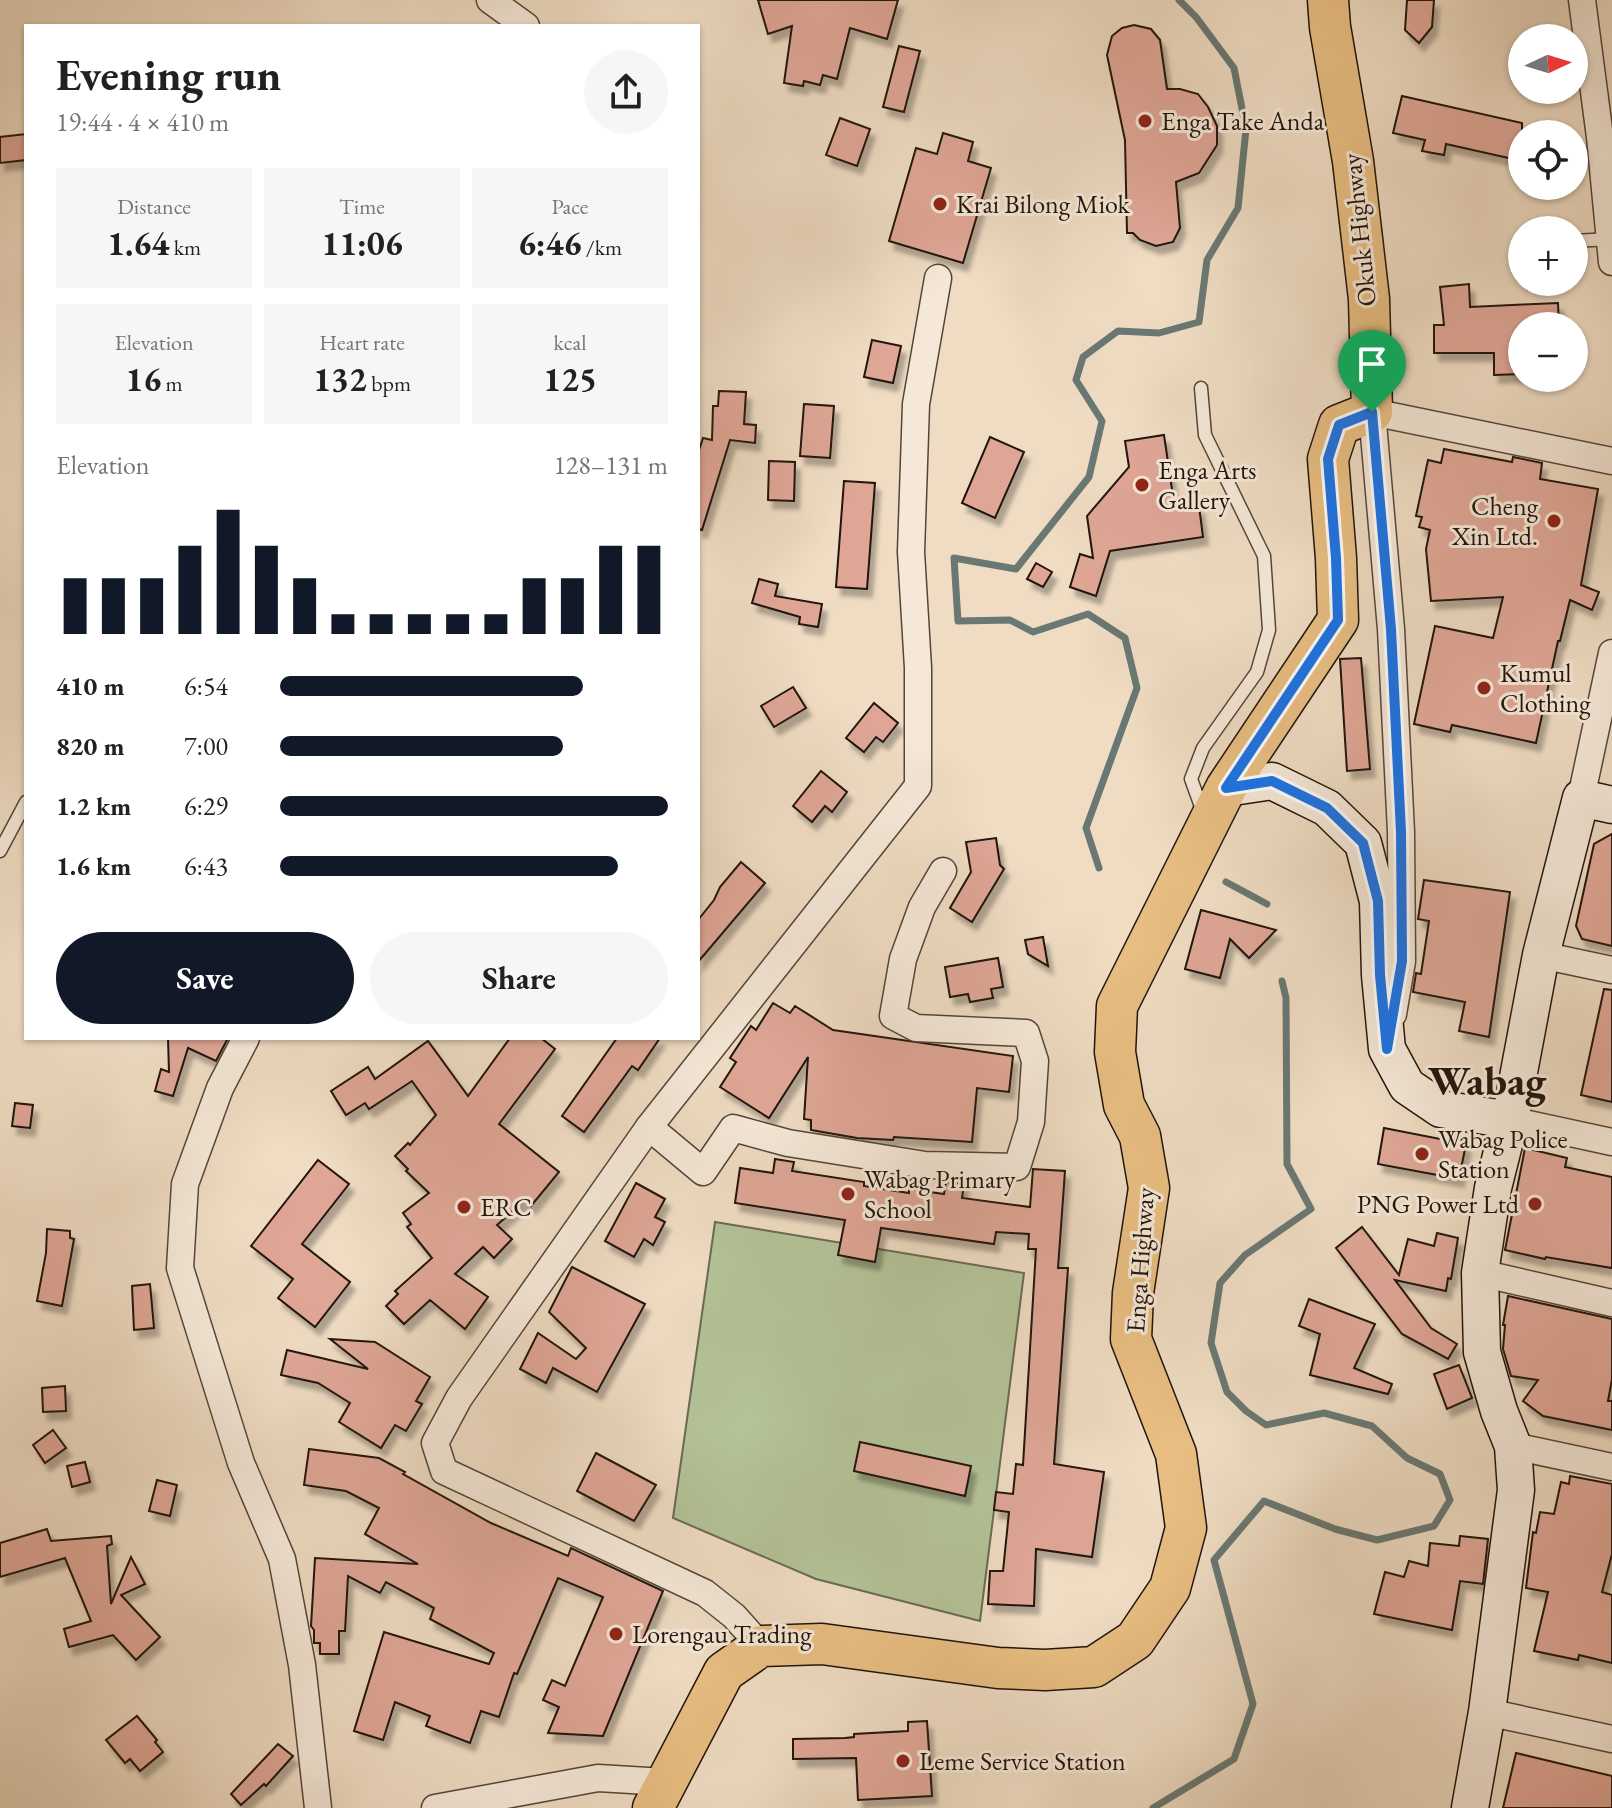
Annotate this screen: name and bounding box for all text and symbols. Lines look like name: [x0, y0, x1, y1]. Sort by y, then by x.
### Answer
north arrow: [1508, 24, 1588, 104]
map controls: [1508, 24, 1588, 392]
text: Evening run: [56, 46, 281, 103]
button: share: [584, 50, 668, 134]
place label: Enga Take Anda: [1161, 104, 1325, 138]
text: 19:44 · 4 × 410 m: [56, 105, 229, 139]
marker: Enga Take Anda: [1136, 112, 1154, 130]
button: locate: [1508, 120, 1588, 200]
street label: Okuk Highway: [1334, 151, 1384, 308]
place label: Krai Bilong Miok: [956, 187, 1131, 221]
text: Distance: [117, 192, 191, 221]
text: Time: [339, 192, 385, 221]
text: Pace: [552, 192, 588, 221]
marker: Krai Bilong Miok: [931, 195, 949, 213]
button: +: [1508, 216, 1588, 296]
text: 1.64: [107, 221, 169, 265]
text: 11:06: [321, 221, 403, 265]
text: 6:46: [518, 221, 581, 265]
text: km: [169, 233, 201, 262]
text: /km: [581, 233, 622, 262]
button: −: [1508, 312, 1588, 392]
text: Elevation: [114, 328, 194, 357]
text: Heart rate: [319, 328, 405, 357]
text: kcal: [553, 328, 587, 357]
pin: [1338, 330, 1406, 412]
icon: arrive: [1350, 342, 1394, 386]
text: 16: [125, 357, 161, 401]
text: 132: [313, 357, 367, 401]
text: 125: [543, 357, 597, 401]
text: m: [161, 369, 183, 398]
text: bpm: [367, 369, 411, 398]
text: Elevation: [56, 448, 150, 482]
text: 128–131 m: [553, 448, 668, 482]
place label: Enga Arts Gallery: [1158, 453, 1257, 517]
marker: Enga Arts Gallery: [1133, 476, 1151, 494]
place label: Cheng Xin Ltd.: [1451, 489, 1539, 553]
marker: Cheng Xin Ltd.: [1545, 512, 1563, 530]
place label: Kumul Clothing: [1500, 656, 1591, 720]
text: 410 m: [56, 669, 124, 703]
text: 6:54: [184, 669, 228, 703]
marker: Kumul Clothing: [1475, 679, 1493, 697]
text: 820 m: [56, 729, 124, 763]
text: 7:00: [184, 729, 228, 763]
text: 1.2 km: [56, 789, 131, 823]
text: 6:29: [184, 789, 228, 823]
text: 1.6 km: [56, 849, 131, 883]
text: 6:43: [184, 849, 228, 883]
button: Save: [56, 932, 354, 1024]
button: Share: [370, 932, 668, 1024]
district label: Wabag: [1428, 1053, 1547, 1108]
place label: Wabag Police Station: [1438, 1122, 1568, 1186]
marker: Wabag Police Station: [1413, 1145, 1431, 1163]
place label: Wabag Primary School: [864, 1162, 1016, 1226]
marker: Wabag Primary School: [839, 1185, 857, 1203]
street label: Enga Highway: [1118, 1186, 1162, 1334]
place label: PNG Power Ltd: [1357, 1187, 1520, 1221]
place label: ERC: [480, 1190, 532, 1224]
marker: PNG Power Ltd: [1526, 1195, 1544, 1213]
marker: ERC: [455, 1198, 473, 1216]
place label: Lorengau Trading: [632, 1617, 812, 1651]
marker: Lorengau Trading: [607, 1625, 625, 1643]
place label: Leme Service Station: [919, 1744, 1126, 1778]
marker: Leme Service Station: [894, 1752, 912, 1770]

